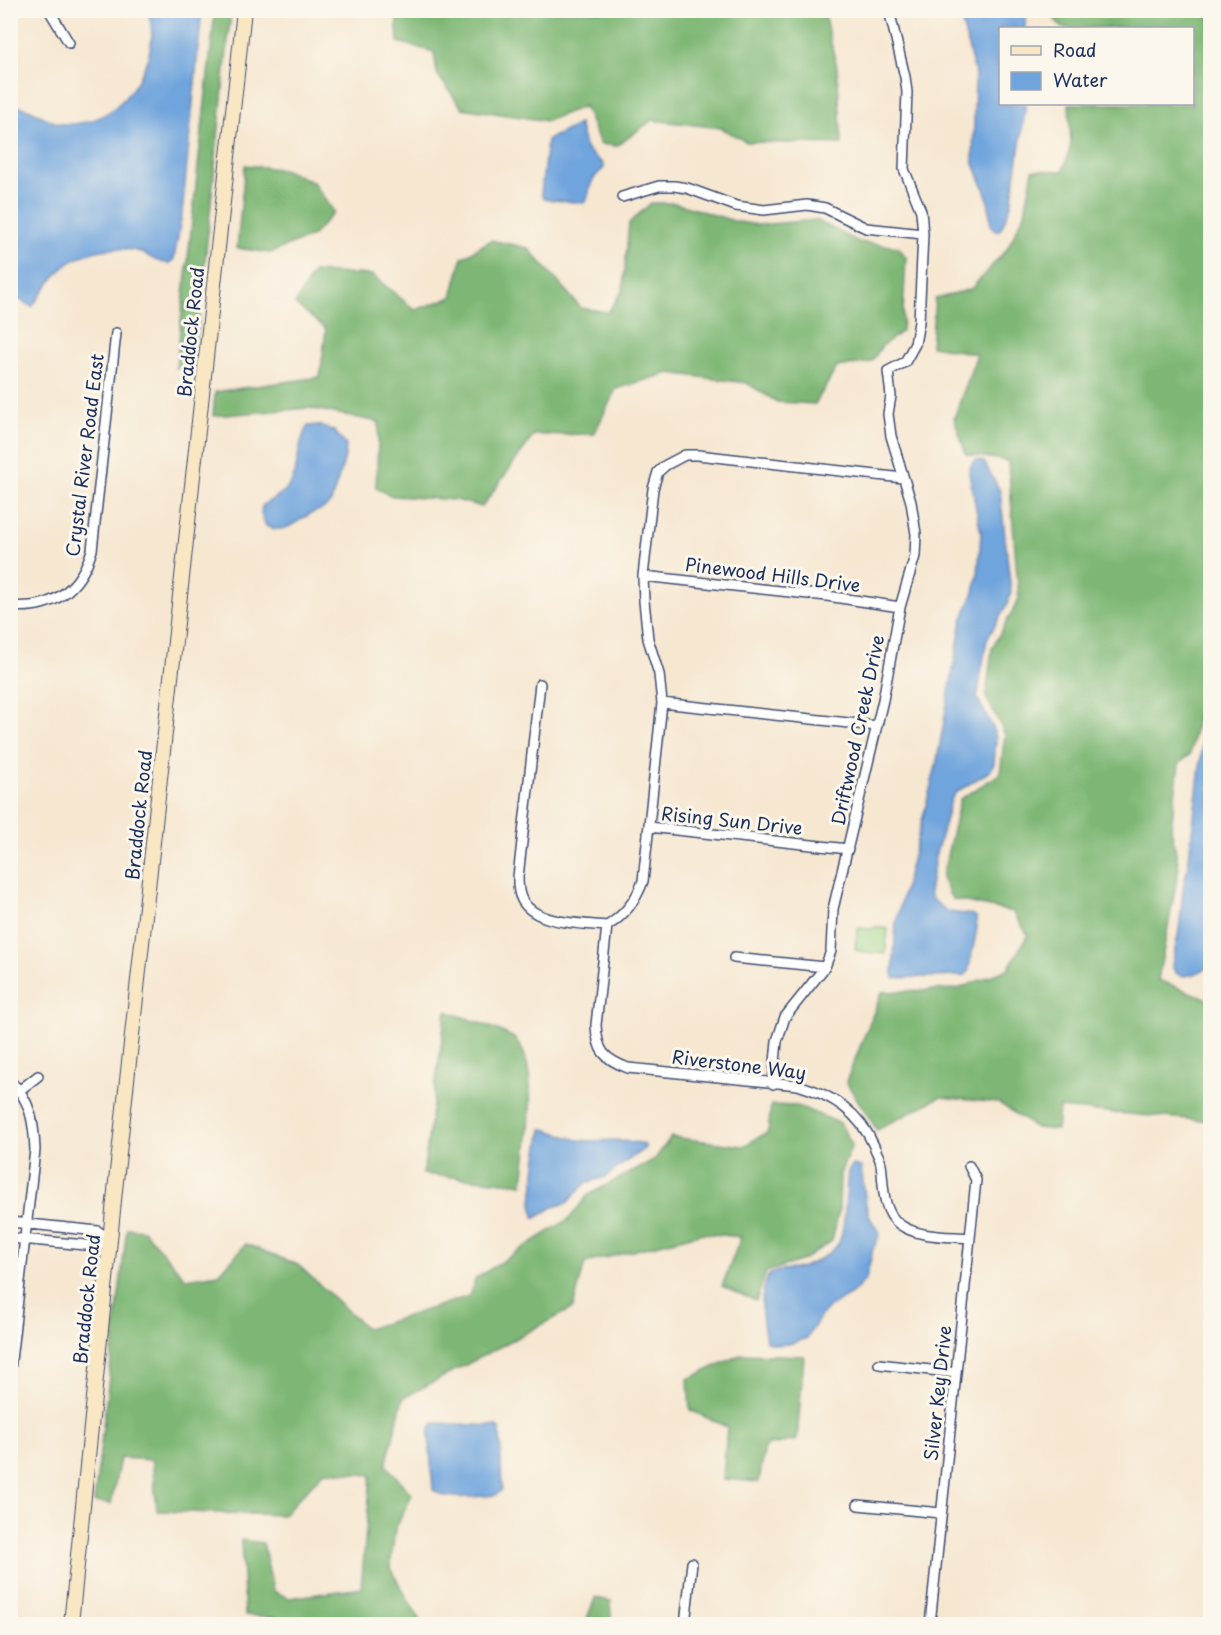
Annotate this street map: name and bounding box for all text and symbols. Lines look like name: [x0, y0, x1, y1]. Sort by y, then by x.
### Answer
legend: [999, 27, 1194, 105]
text: Road: [1053, 36, 1097, 63]
text: Water: [1053, 66, 1108, 93]
street label: Braddock Road: [170, 266, 210, 398]
street label: Crystal River Road East: [58, 352, 110, 558]
street label: Pinewood Hills Drive: [684, 550, 862, 598]
street label: Driftwood Creek Drive: [824, 632, 890, 828]
street label: Braddock Road: [118, 749, 158, 881]
street label: Rising Sun Drive: [660, 799, 804, 841]
street label: Riverstone Way: [670, 1042, 808, 1086]
street label: Braddock Road: [66, 1233, 106, 1365]
street label: Silver Key Drive: [916, 1324, 958, 1462]

